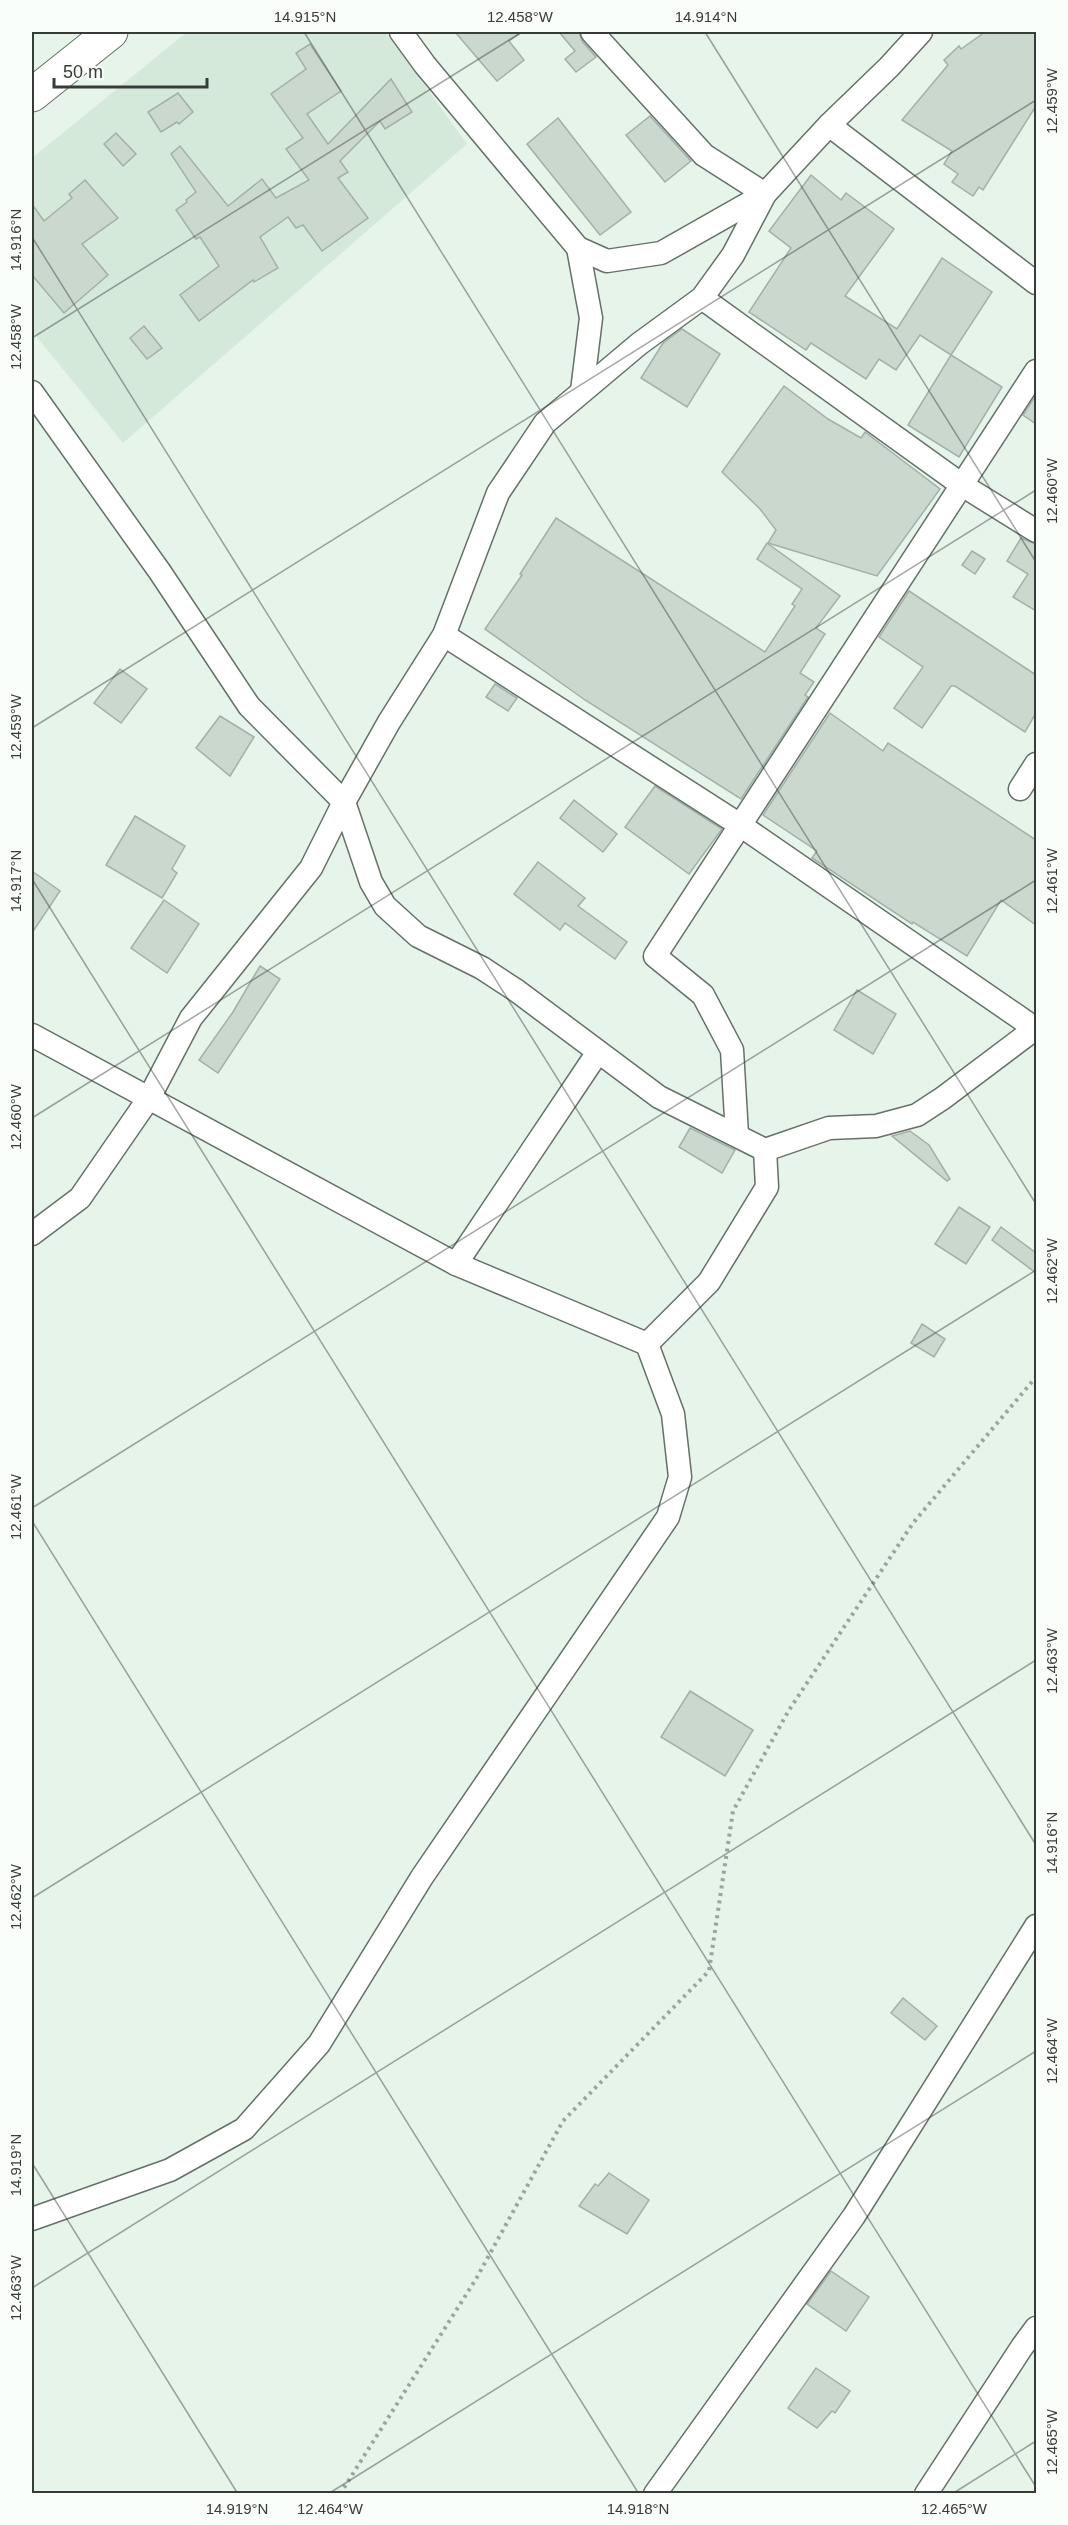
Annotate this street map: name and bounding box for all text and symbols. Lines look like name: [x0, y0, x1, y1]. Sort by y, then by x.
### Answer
text: 14.915°N: [274, 8, 336, 25]
text: 12.458°W: [487, 8, 554, 25]
text: 14.914°N: [675, 8, 737, 25]
scale bar: [54, 51, 207, 89]
text: 50 m: [63, 62, 103, 82]
text: 12.459°W: [1043, 67, 1060, 134]
text: 14.916°N: [7, 209, 24, 271]
text: 12.458°W: [7, 303, 24, 370]
text: 12.460°W: [1043, 457, 1060, 524]
text: 12.459°W: [7, 693, 24, 760]
text: 12.461°W: [1043, 847, 1060, 914]
text: 14.917°N: [7, 850, 24, 912]
text: 12.460°W: [7, 1083, 24, 1150]
text: 12.462°W: [1043, 1237, 1060, 1304]
text: 12.461°W: [7, 1473, 24, 1540]
text: 12.463°W: [1043, 1627, 1060, 1694]
text: 14.916°N: [1043, 1812, 1060, 1874]
text: 12.462°W: [7, 1863, 24, 1930]
text: 12.464°W: [1043, 2017, 1060, 2084]
text: 14.919°N: [7, 2134, 24, 2196]
text: 12.463°W: [7, 2254, 24, 2321]
text: 12.465°W: [1043, 2408, 1060, 2475]
text: 14.919°N: [206, 2500, 268, 2517]
text: 12.464°W: [297, 2500, 364, 2517]
text: 14.918°N: [607, 2500, 669, 2517]
text: 12.465°W: [921, 2500, 988, 2517]

